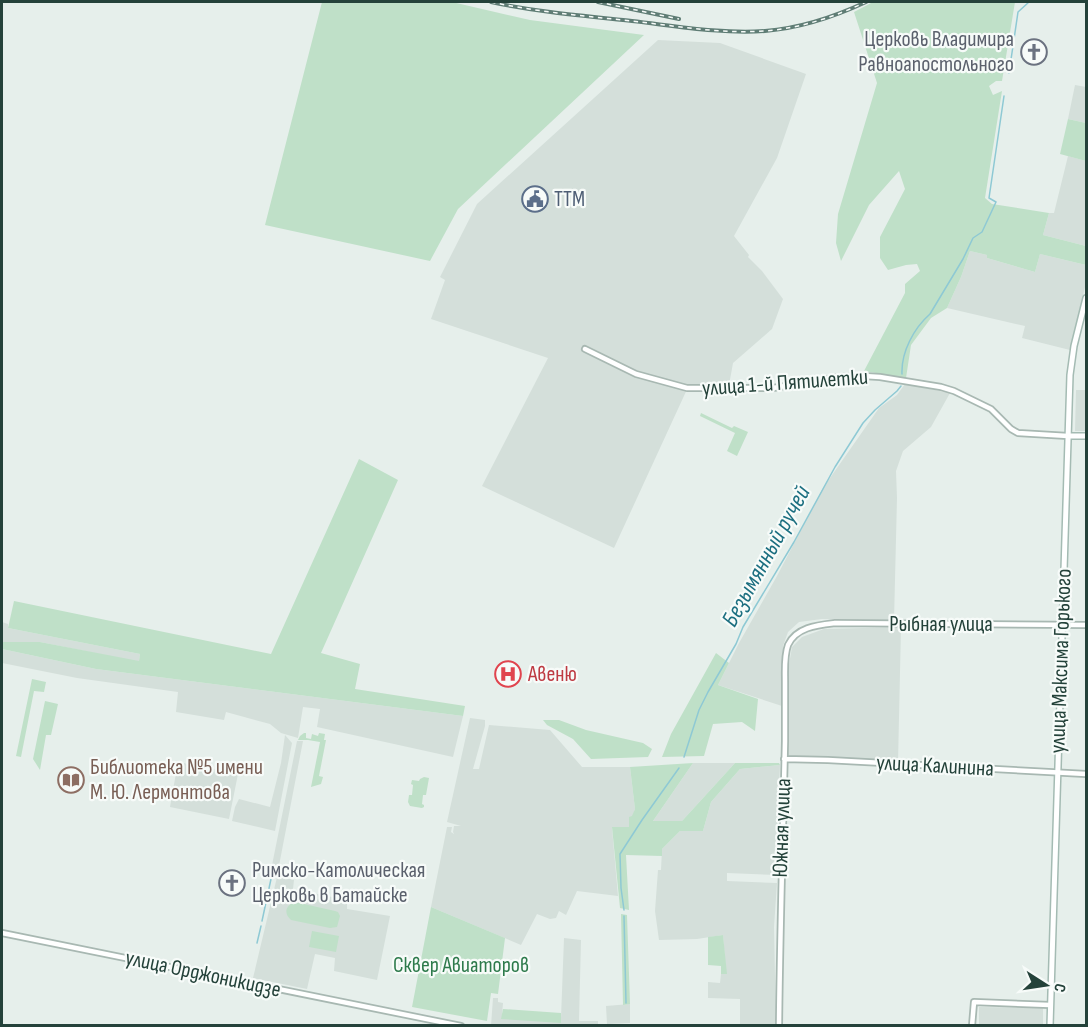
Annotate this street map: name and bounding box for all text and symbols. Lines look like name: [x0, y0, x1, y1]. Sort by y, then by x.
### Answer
place label: Церковь Владимира Равноапостольного: [858, 26, 1014, 78]
church icon: Церковь Владимира Равноапостольного: [1019, 37, 1049, 67]
public building icon: ТТМ: [520, 184, 550, 214]
place label: ТТМ: [554, 186, 585, 213]
street label: улица 1-й Пятилетки: [701, 364, 869, 402]
water label: Безымянный ручей: [715, 480, 817, 632]
street label: улица Максима Горького: [1044, 568, 1078, 754]
street label: Рыбная улица: [889, 611, 993, 638]
hospital icon: Авеню: [493, 659, 523, 689]
place label: Авеню: [527, 661, 577, 688]
street label: улица Калинина: [876, 749, 994, 783]
place label: Библиотека №5 имени М. Ю. Лермонтова: [90, 754, 263, 806]
library icon: Библиотека №5 имени М. Ю. Лермонтова: [56, 765, 86, 795]
street label: Южная улица: [767, 778, 797, 878]
place label: Римско-Католическая Церковь в Батайске: [252, 857, 426, 909]
church icon: Римско-Католическая Церковь в Батайске: [217, 868, 247, 898]
street label: улица Орджоникидзе: [123, 944, 283, 1004]
park label: Сквер Авиаторов: [393, 952, 529, 979]
north arrow: [1016, 955, 1076, 1015]
text: С: [1049, 982, 1069, 994]

